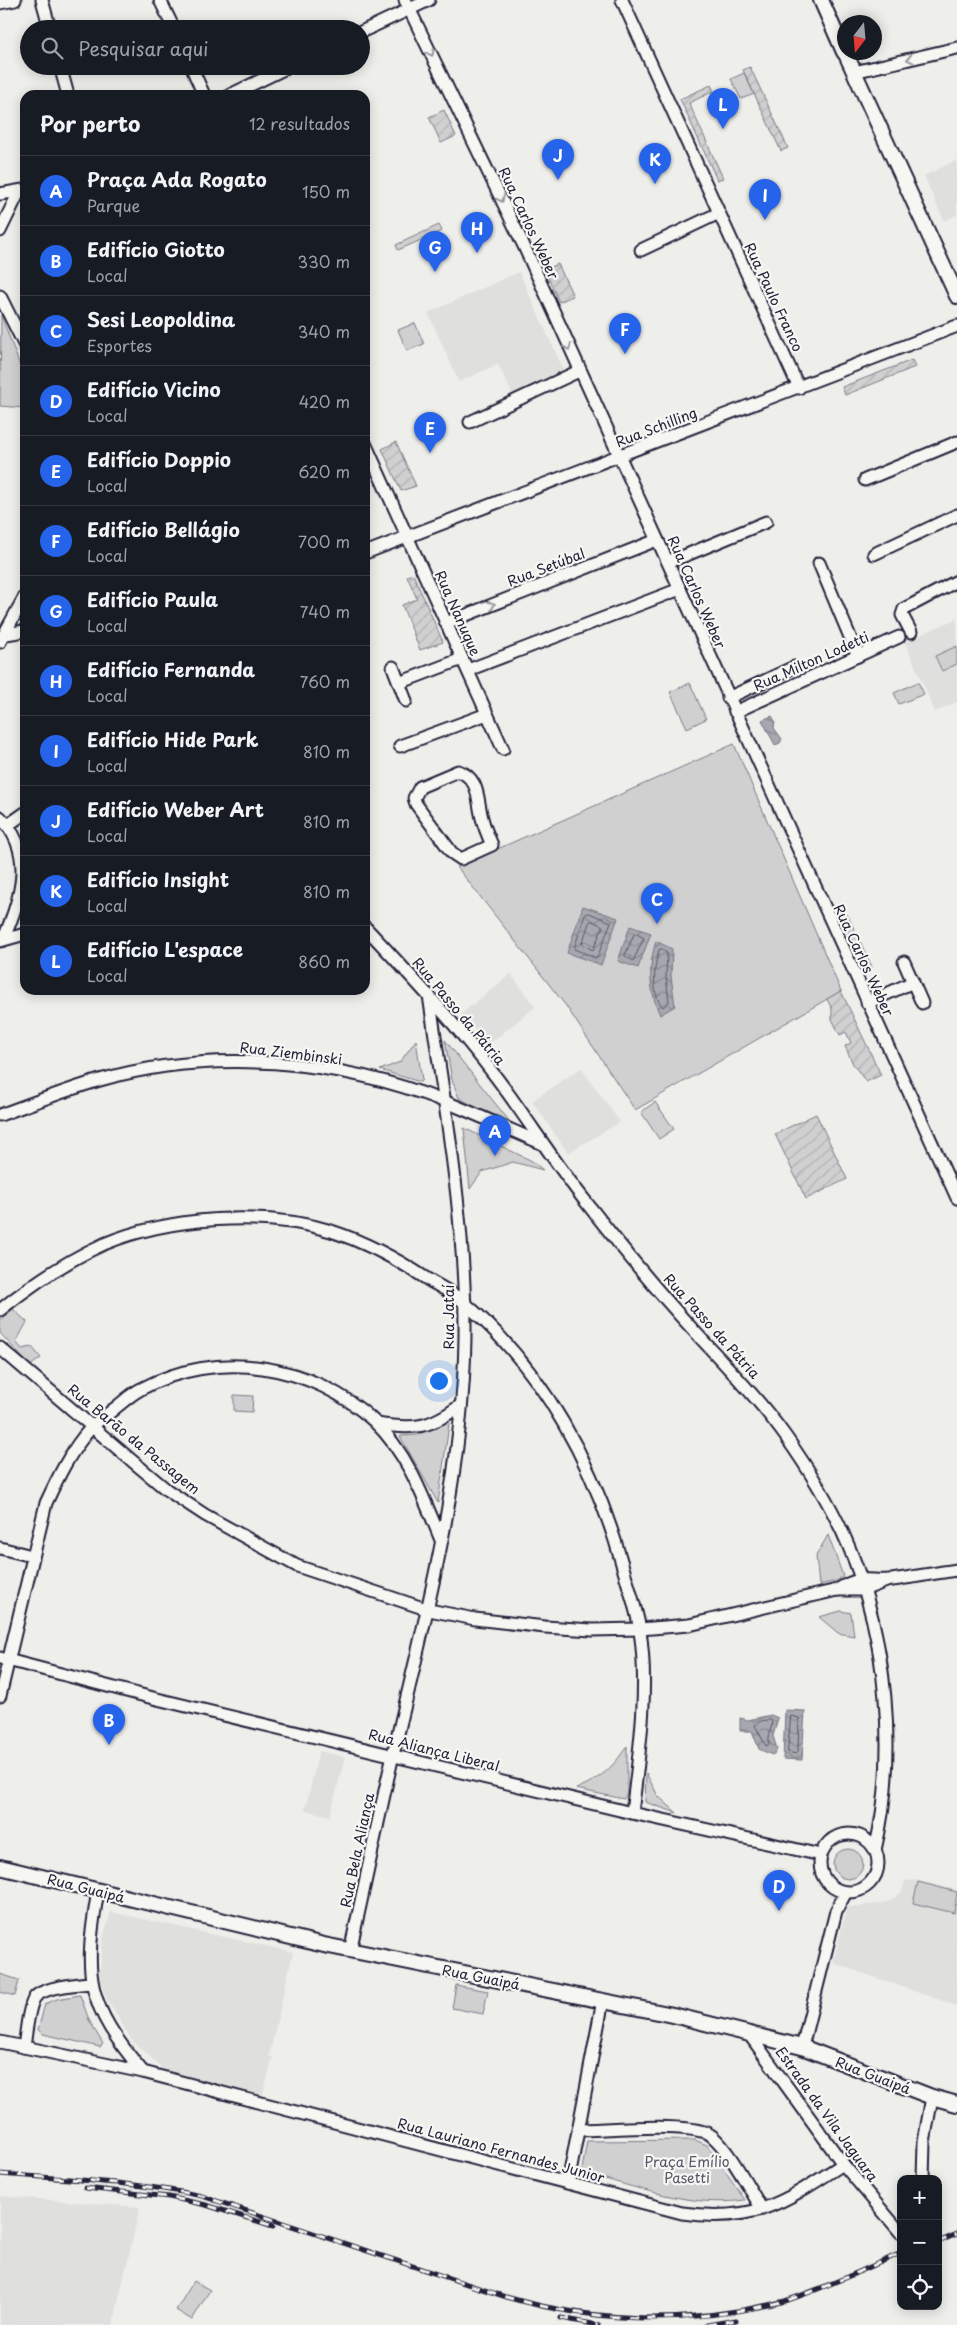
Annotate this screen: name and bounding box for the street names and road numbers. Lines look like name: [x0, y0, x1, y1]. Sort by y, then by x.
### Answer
street label: Rua Carlos Weber: [494, 164, 564, 283]
street label: Rua Paulo Franco: [739, 239, 809, 355]
street label: Rua Schilling: [612, 402, 700, 452]
street label: Rua Carlos Weber: [663, 532, 731, 652]
street label: Rua Setúbal: [504, 543, 588, 591]
street label: Rua Nanuque: [430, 567, 486, 659]
street label: Rua Milton Lodetti: [750, 626, 872, 696]
street label: Rua Carlos Weber: [829, 901, 899, 1020]
street label: Rua Passo da Pátria: [408, 953, 511, 1070]
street label: Rua Ziembinski: [239, 1036, 343, 1070]
street label: Rua Passo da Pátria: [659, 1269, 765, 1383]
street label: Rua Jataí: [438, 1285, 459, 1350]
street label: Rua Barão da Passagem: [63, 1379, 205, 1499]
street label: Rua Aliança Liberal: [366, 1724, 502, 1776]
street label: Rua Bela Aliança: [335, 1790, 380, 1909]
street label: Rua Guaipá: [45, 1868, 127, 1908]
street label: Rua Guaipá: [440, 1959, 522, 1995]
street label: Estrada da Vila Jaguara: [771, 2042, 883, 2186]
street label: Rua Guaipá: [832, 2051, 914, 2099]
street label: Rua Lauriano Fernandes Junior: [395, 2112, 607, 2188]

